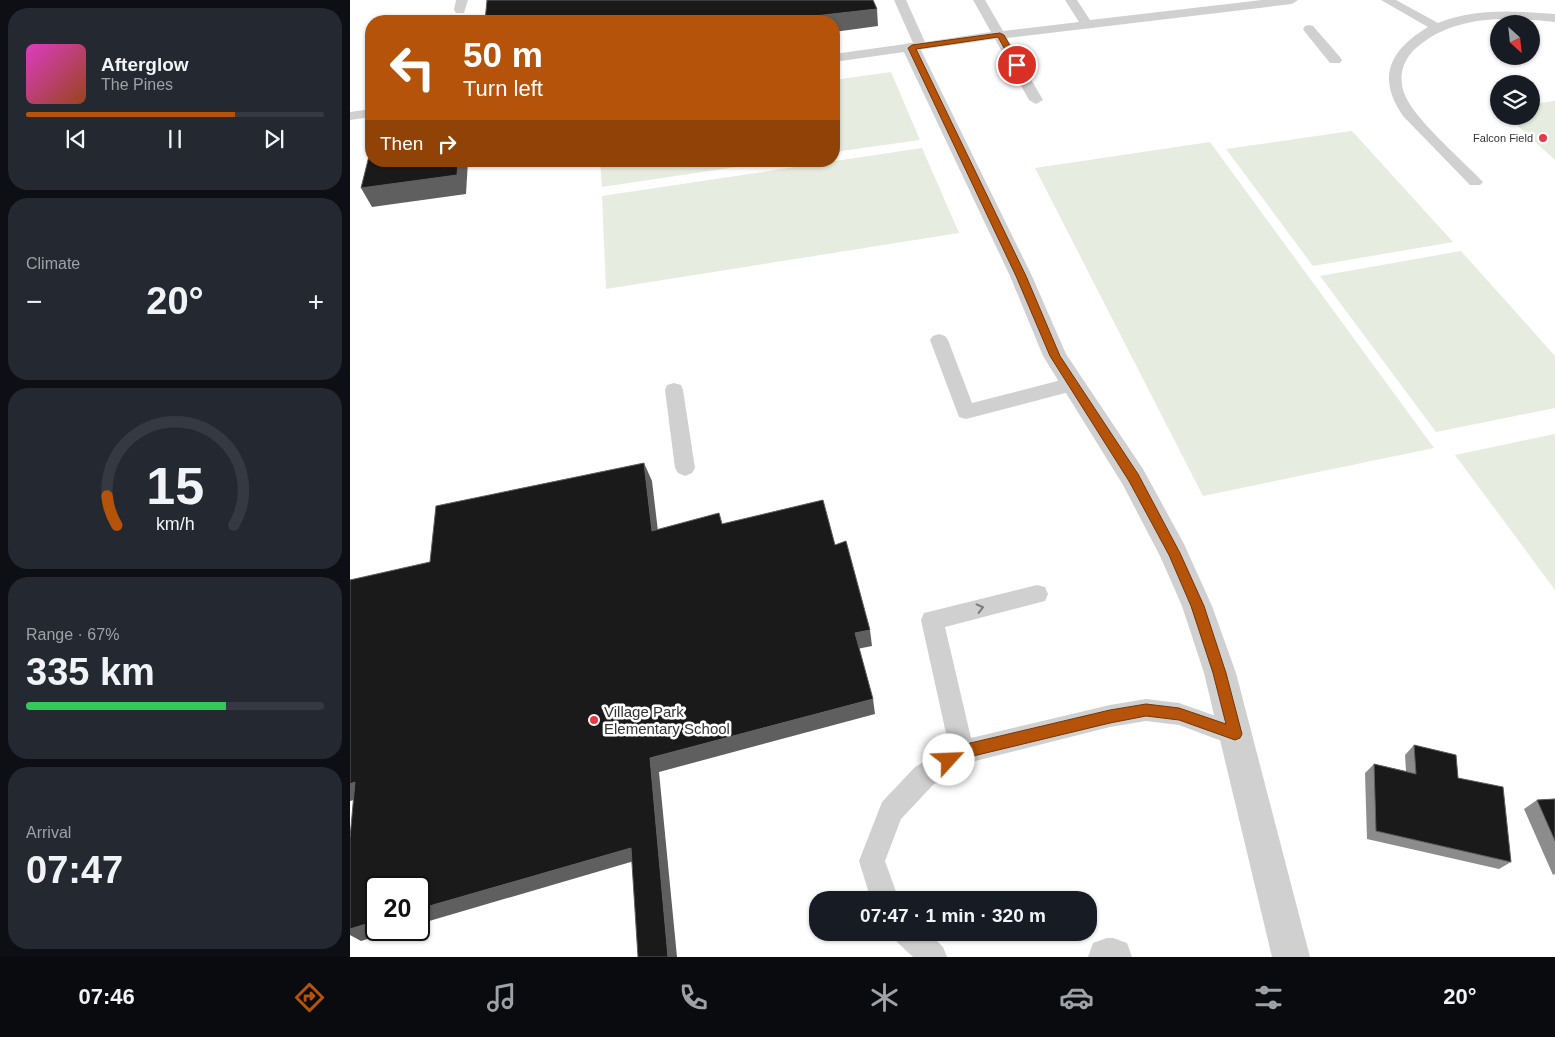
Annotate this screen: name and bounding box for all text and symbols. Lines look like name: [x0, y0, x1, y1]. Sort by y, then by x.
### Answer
north arrow: [1490, 15, 1540, 65]
map controls: [1490, 15, 1540, 125]
icon: left: [380, 35, 445, 100]
text: 50 m: [463, 35, 543, 74]
pin: [996, 44, 1038, 86]
icon: arrive: [1003, 51, 1031, 79]
text: Afterglow: [101, 54, 189, 75]
button: layers: [1490, 75, 1540, 125]
text: The Pines: [101, 76, 173, 93]
text: Turn left: [463, 76, 543, 101]
icon: previous: [62, 125, 90, 153]
icon: pause: [161, 125, 189, 153]
icon: next: [260, 125, 288, 153]
icon: right: [433, 130, 461, 158]
place label: Falcon Field: [1473, 132, 1533, 144]
marker: Falcon Field: [1537, 132, 1549, 144]
text: Then: [380, 133, 423, 154]
text: Climate: [26, 255, 80, 272]
text: 20°: [146, 280, 204, 322]
text: −: [26, 286, 42, 317]
text: +: [308, 286, 324, 317]
text: 15: [146, 457, 204, 515]
text: km/h: [156, 514, 194, 534]
one-way arrow: [975, 603, 984, 614]
text: Range · 67%: [26, 626, 119, 643]
text: 335 km: [26, 651, 155, 693]
place label: Village Park Elementary School: [604, 703, 730, 737]
marker: Village Park Elementary School: [588, 714, 600, 726]
position arrow: [922, 733, 974, 785]
text: Arrival: [26, 824, 71, 841]
text: 07:47: [26, 849, 123, 891]
speed limit sign: 20: [365, 876, 430, 941]
text: 07:47 · 1 min · 320 m: [860, 905, 1046, 926]
icon: directions: [292, 980, 327, 1015]
icon: music: [484, 980, 519, 1015]
icon: phone: [676, 980, 711, 1015]
icon: climate: [867, 980, 902, 1015]
icon: car: [1059, 980, 1094, 1015]
icon: filters: [1251, 980, 1286, 1015]
text: 07:46: [78, 984, 135, 1009]
text: 20°: [1443, 984, 1476, 1009]

